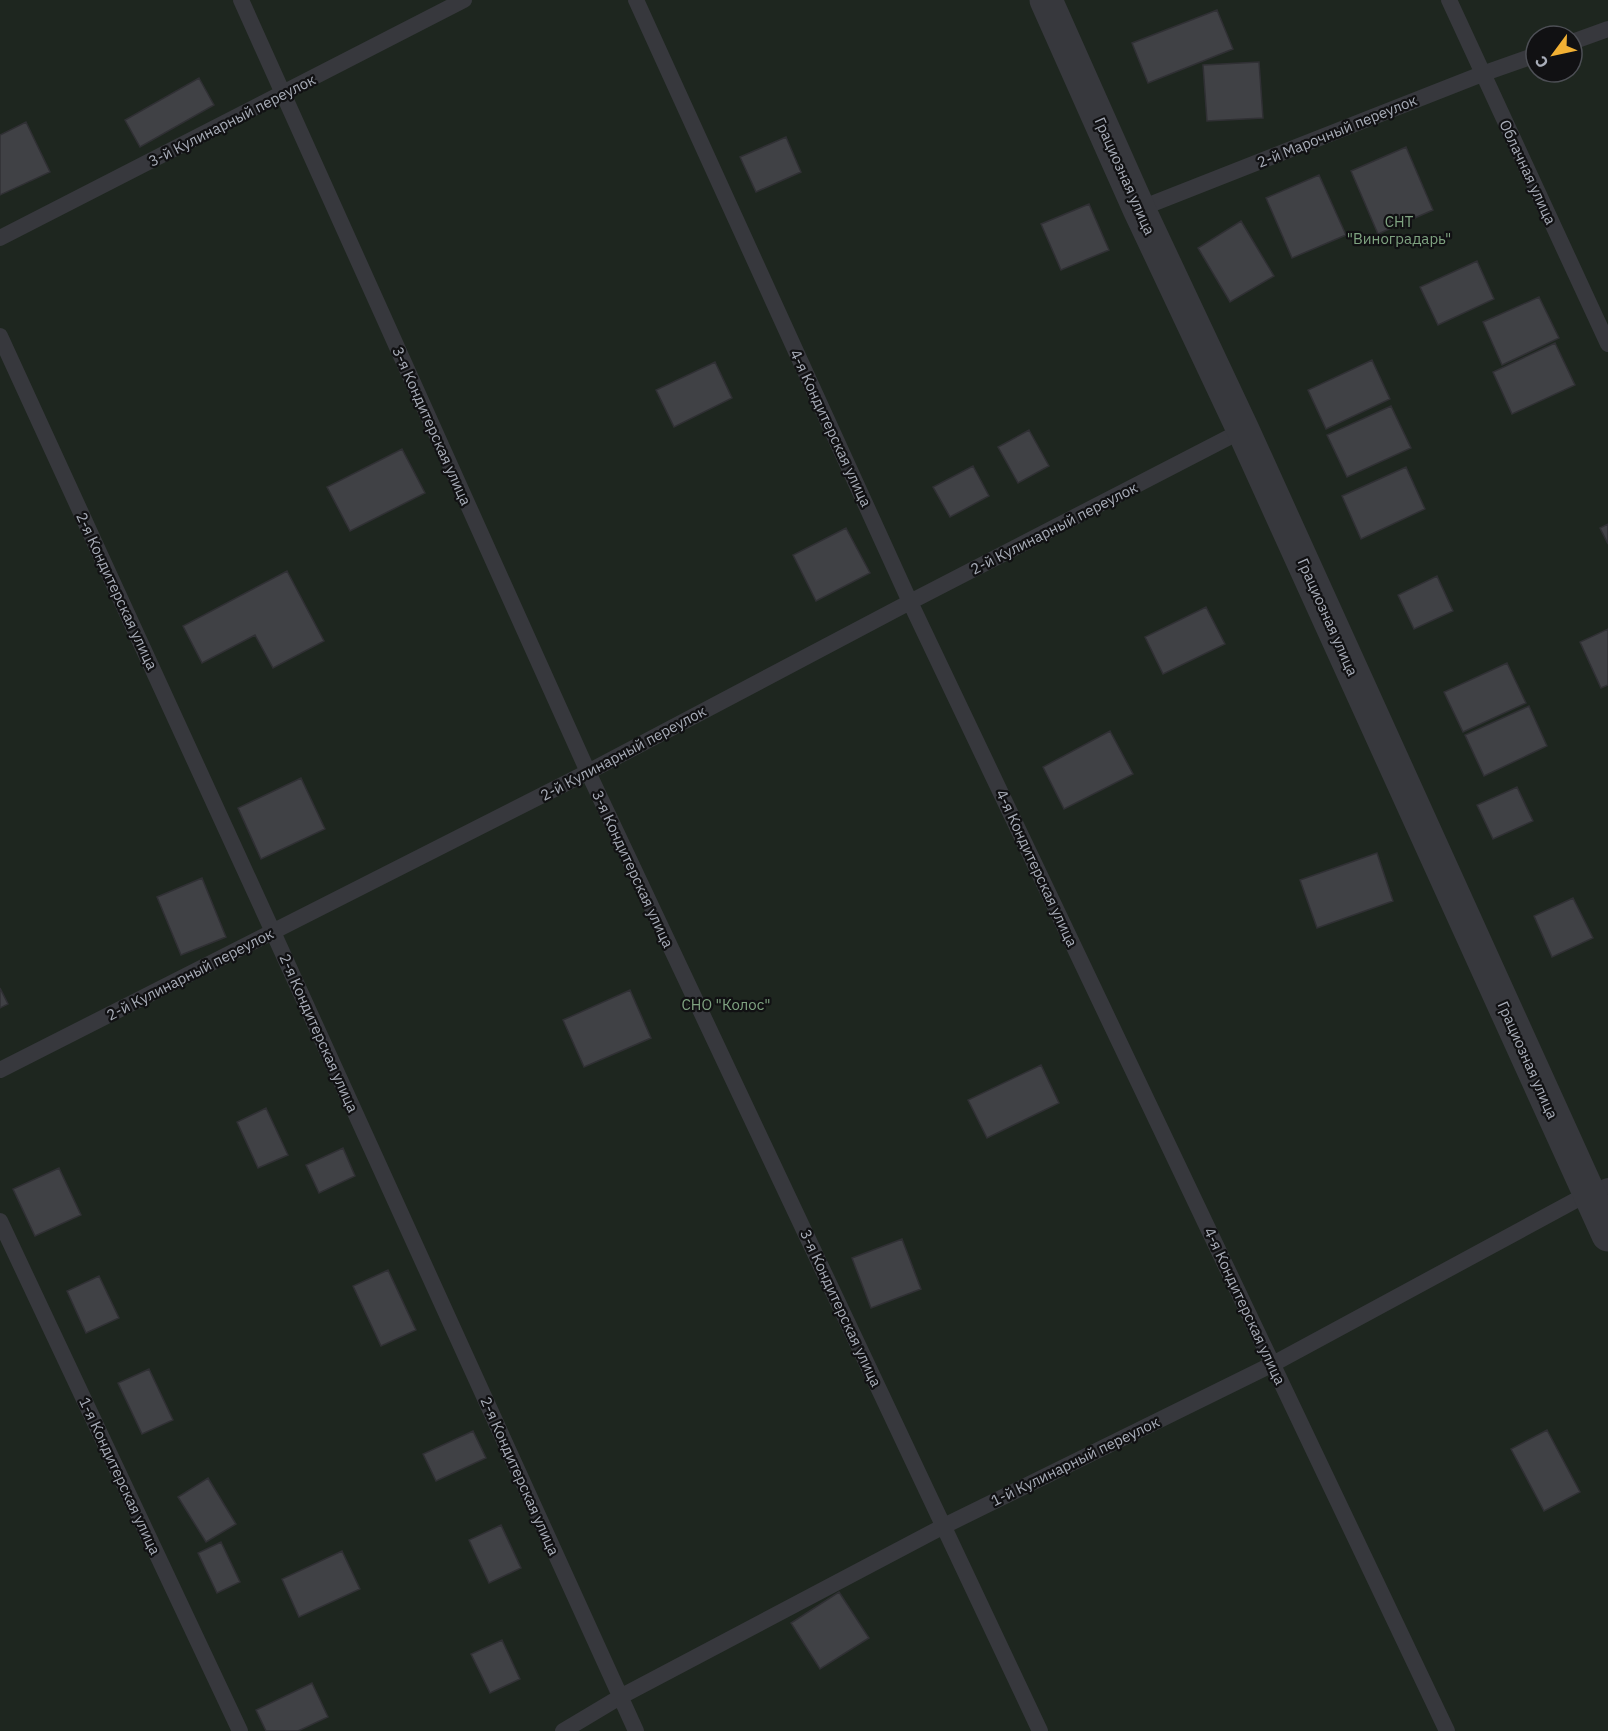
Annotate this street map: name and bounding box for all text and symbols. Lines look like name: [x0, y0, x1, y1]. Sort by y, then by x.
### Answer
north arrow: [1524, 24, 1584, 84]
text: С: [1530, 52, 1553, 72]
street label: 3-й Кулинарный переулок: [145, 70, 319, 170]
street label: 2-й Марочный переулок: [1254, 90, 1420, 172]
street label: Грациозная улица: [1091, 114, 1159, 238]
street label: Облачная улица: [1495, 117, 1561, 227]
park label: СНТ "Виноградарь": [1347, 212, 1451, 248]
street label: 3-я Кондитерская улица: [388, 344, 476, 508]
street label: 4-я Кондитерская улица: [786, 346, 876, 510]
street label: 2-й Кулинарный переулок: [967, 478, 1141, 578]
street label: 2-я Кондитерская улица: [72, 509, 162, 673]
street label: Грациозная улица: [1294, 555, 1362, 679]
street label: 2-й Кулинарный переулок: [537, 701, 709, 805]
street label: 4-я Кондитерская улица: [992, 786, 1082, 950]
street label: 3-я Кондитерская улица: [588, 787, 678, 951]
street label: 2-й Кулинарный переулок: [103, 924, 277, 1024]
street label: 2-я Кондитерская улица: [275, 951, 363, 1115]
park label: СНО "Колос": [682, 995, 770, 1014]
street label: Грациозная улица: [1494, 998, 1562, 1122]
street label: 4-я Кондитерская улица: [1200, 1224, 1290, 1388]
street label: 3-я Кондитерская улица: [796, 1226, 886, 1390]
street label: 1-я Кондитерская улица: [75, 1394, 165, 1558]
street label: 2-я Кондитерская улица: [476, 1394, 564, 1558]
street label: 1-й Кулинарный переулок: [988, 1412, 1162, 1510]

